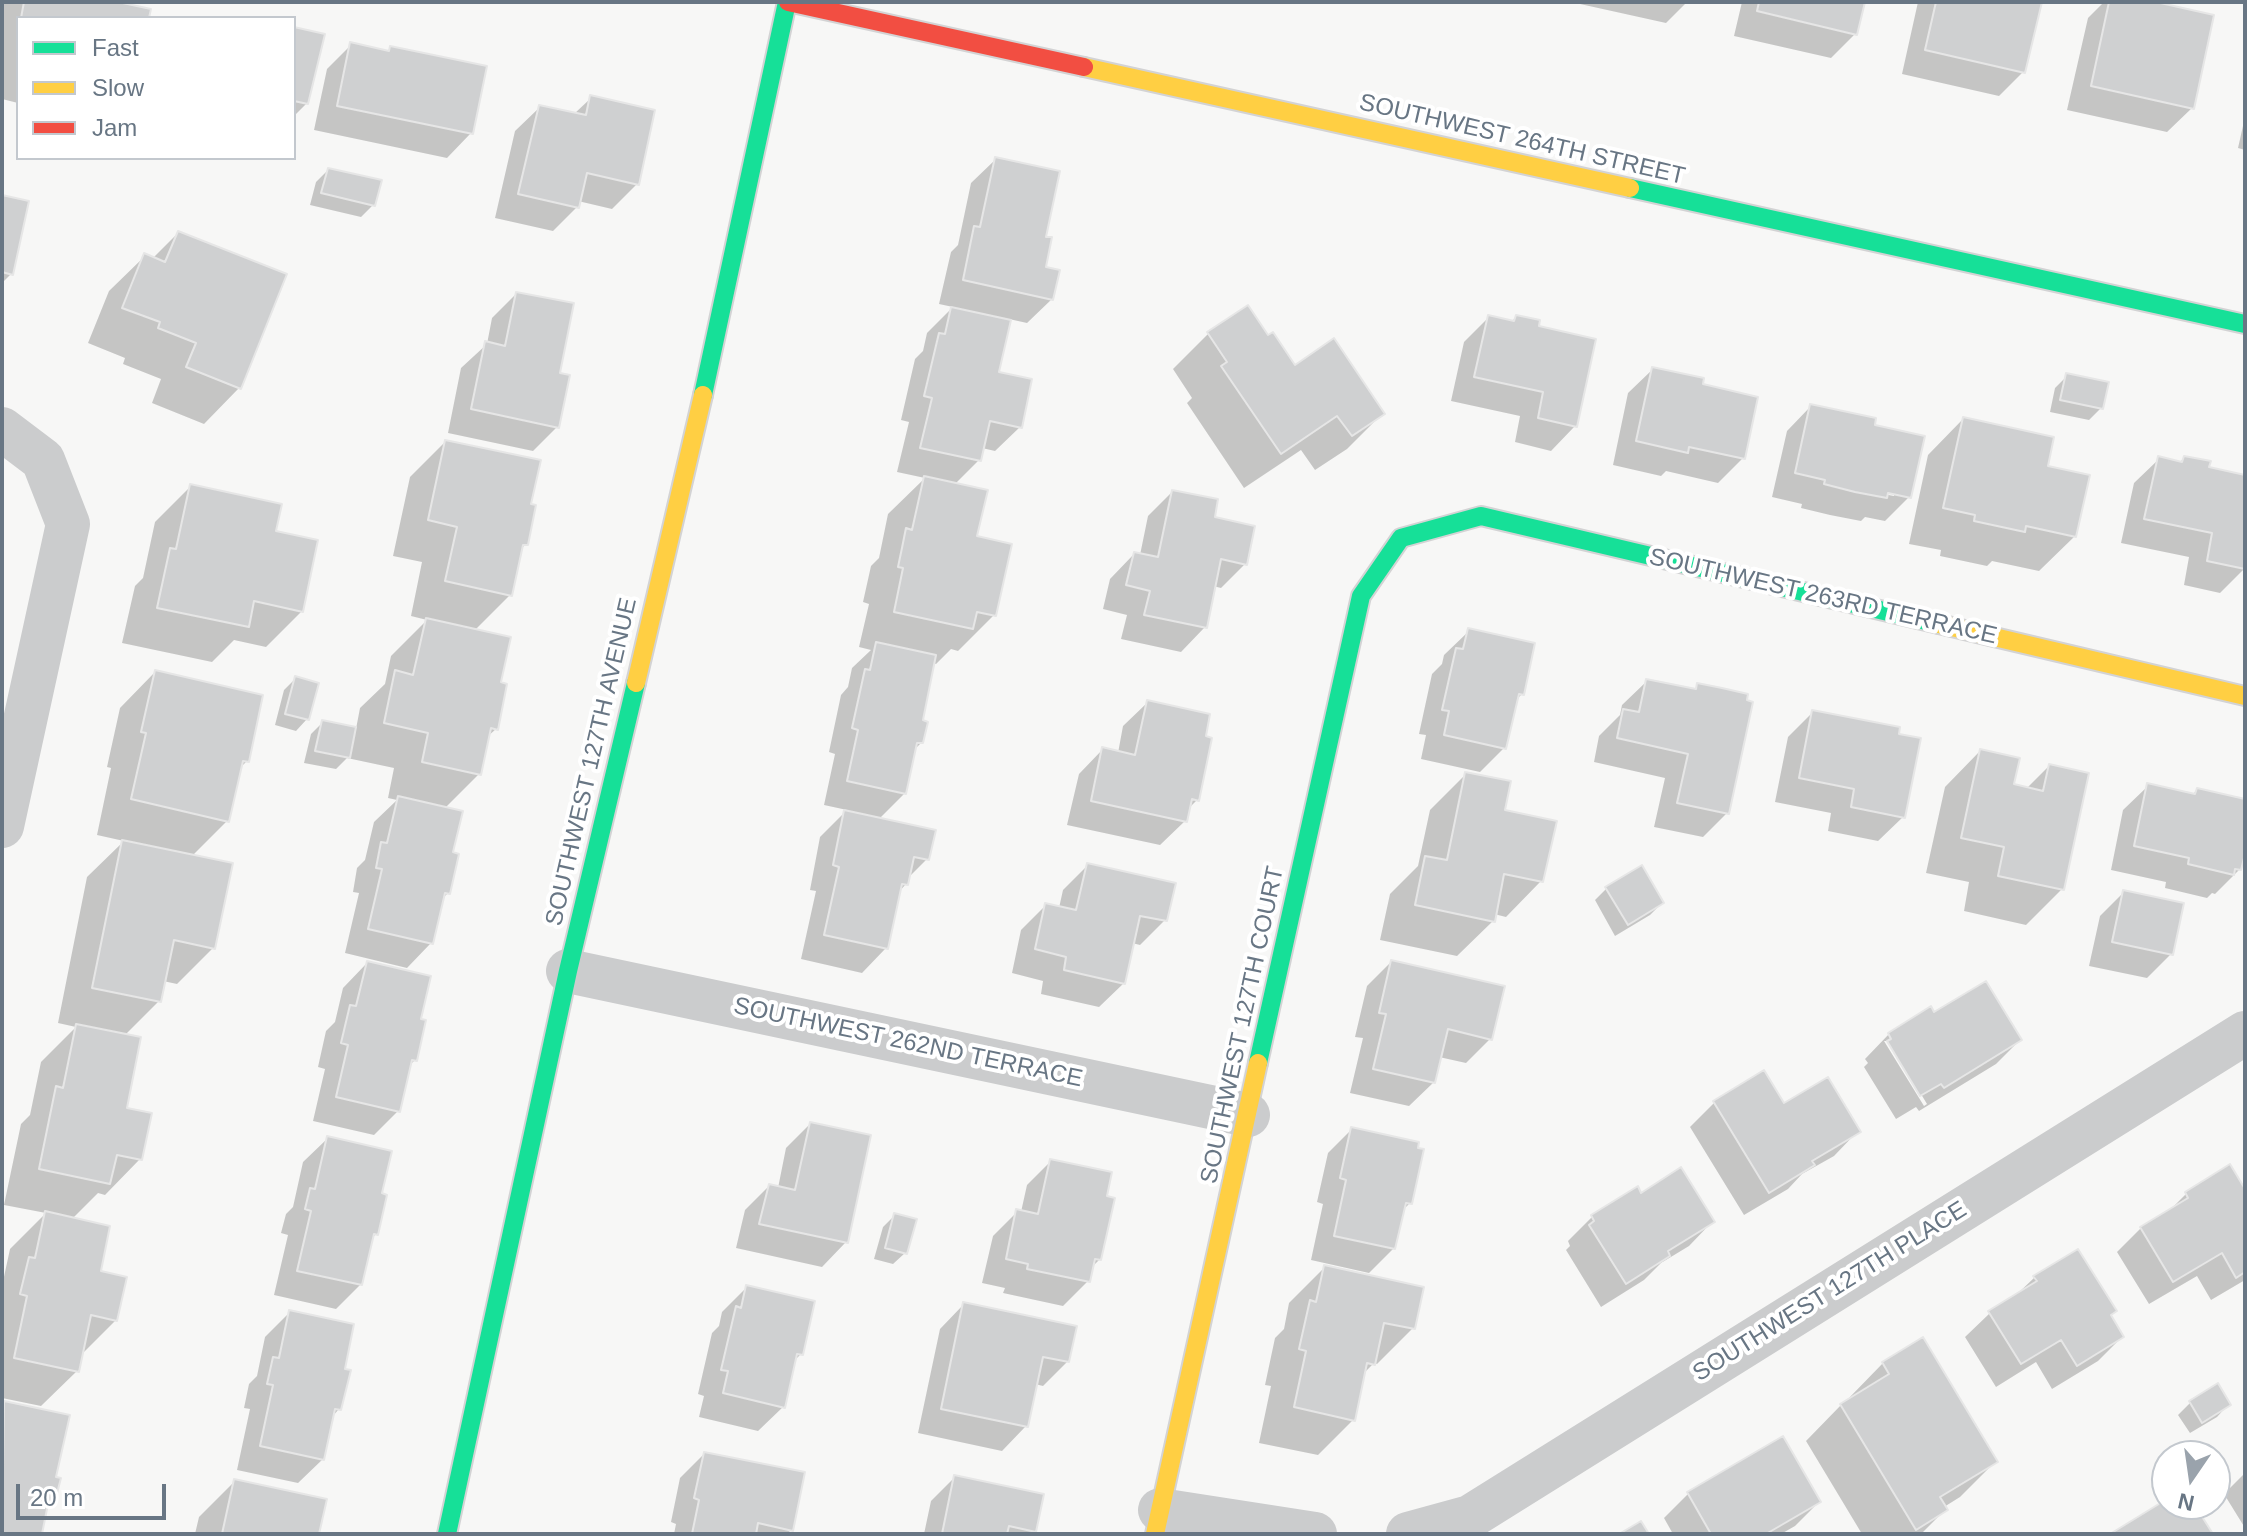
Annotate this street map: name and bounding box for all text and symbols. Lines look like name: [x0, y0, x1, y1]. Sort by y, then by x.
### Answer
legend: [16, 16, 296, 160]
text: Fast: [92, 34, 139, 61]
text: Slow: [92, 74, 144, 101]
street label: SOUTHWEST 264TH STREET: [1356, 88, 1688, 192]
text: Jam: [92, 114, 137, 141]
street label: SOUTHWEST 263RD TERRACE: [1646, 543, 2000, 651]
street label: SOUTHWEST 127TH AVENUE: [540, 595, 644, 929]
street label: SOUTHWEST 127TH COURT: [1195, 864, 1291, 1186]
street label: SOUTHWEST 262ND TERRACE: [731, 992, 1085, 1094]
street label: SOUTHWEST 127TH PLACE: [1688, 1196, 1972, 1388]
north arrow: [2151, 1440, 2231, 1520]
scale bar: [20, 1468, 170, 1518]
text: 20 m: [30, 1484, 83, 1511]
text: N: [2175, 1488, 2196, 1516]

